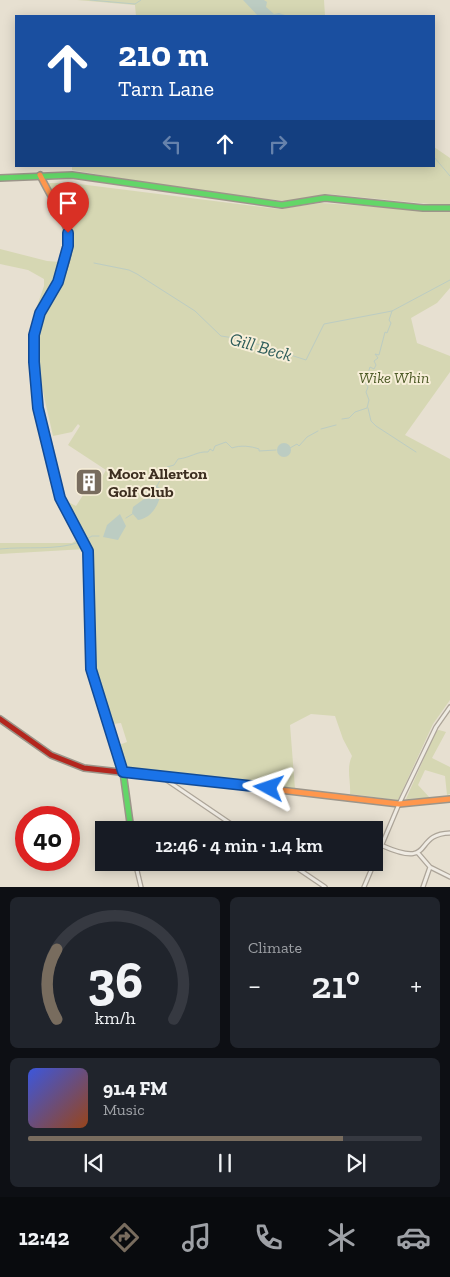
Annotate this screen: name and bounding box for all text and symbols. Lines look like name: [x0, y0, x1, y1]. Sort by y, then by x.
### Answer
text: 210 m: [118, 33, 208, 75]
icon: ahead: [35, 35, 100, 100]
text: Tarn Lane: [118, 75, 214, 102]
icon: left: [158, 130, 186, 158]
icon: ahead: [211, 130, 239, 158]
icon: right: [264, 130, 292, 158]
pin: [47, 182, 89, 233]
icon: arrive: [54, 189, 82, 217]
water label: Gill Beck: [227, 328, 295, 366]
park label: Wike Whin: [359, 368, 429, 387]
place label: Moor Allerton Golf Club: [108, 464, 208, 501]
building icon: Moor Allerton Golf Club: [74, 467, 104, 497]
position arrow: [242, 761, 294, 813]
speed limit sign: 40: [15, 806, 80, 871]
text: 12:46 · 4 min · 1.4 km: [155, 834, 323, 857]
text: Climate: [248, 938, 302, 957]
text: 36: [87, 949, 143, 1011]
text: 21°: [311, 962, 360, 1008]
text: −: [248, 969, 261, 1002]
text: +: [410, 969, 422, 1002]
text: km/h: [95, 1007, 135, 1029]
text: 91.4 FM: [103, 1077, 167, 1100]
text: Music: [103, 1100, 145, 1119]
icon: previous: [80, 1149, 108, 1177]
icon: pause: [211, 1149, 239, 1177]
icon: next: [342, 1149, 370, 1177]
icon: directions: [107, 1220, 142, 1255]
icon: music: [179, 1220, 214, 1255]
icon: phone: [251, 1220, 286, 1255]
icon: climate: [324, 1220, 359, 1255]
icon: car: [396, 1220, 431, 1255]
text: 12:42: [19, 1224, 69, 1251]

